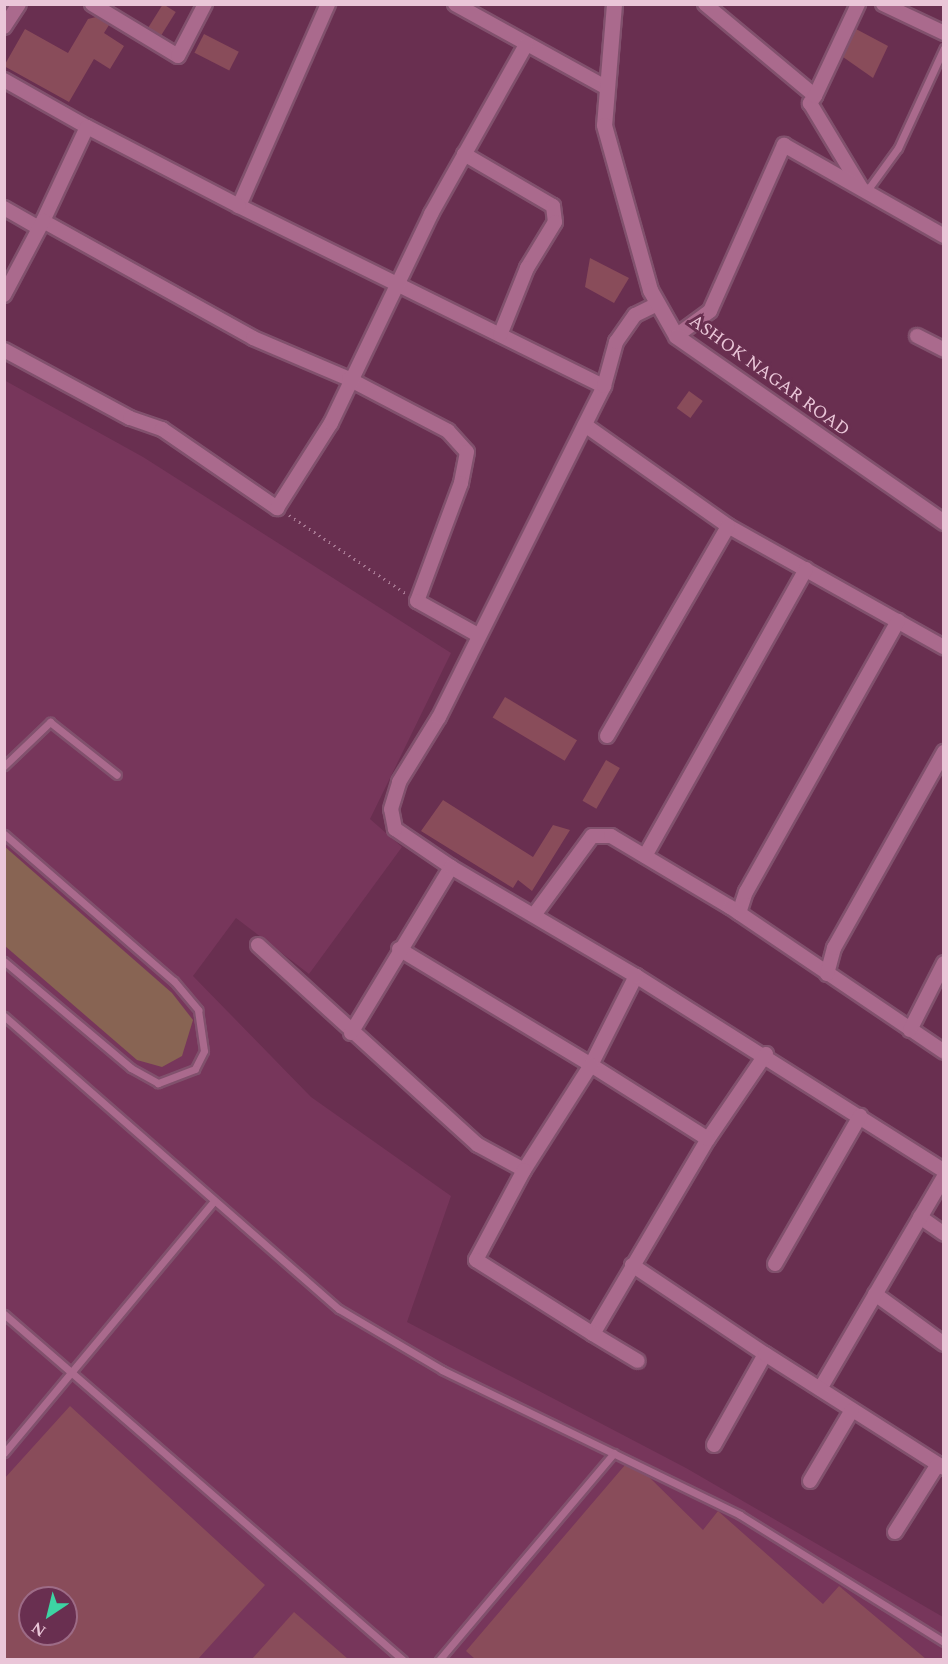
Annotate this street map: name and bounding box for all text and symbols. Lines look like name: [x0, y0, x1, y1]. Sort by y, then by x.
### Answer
street label: ASHOK NAGAR ROAD: [685, 311, 853, 441]
north arrow: [18, 1586, 78, 1646]
text: N: [27, 1616, 51, 1643]

